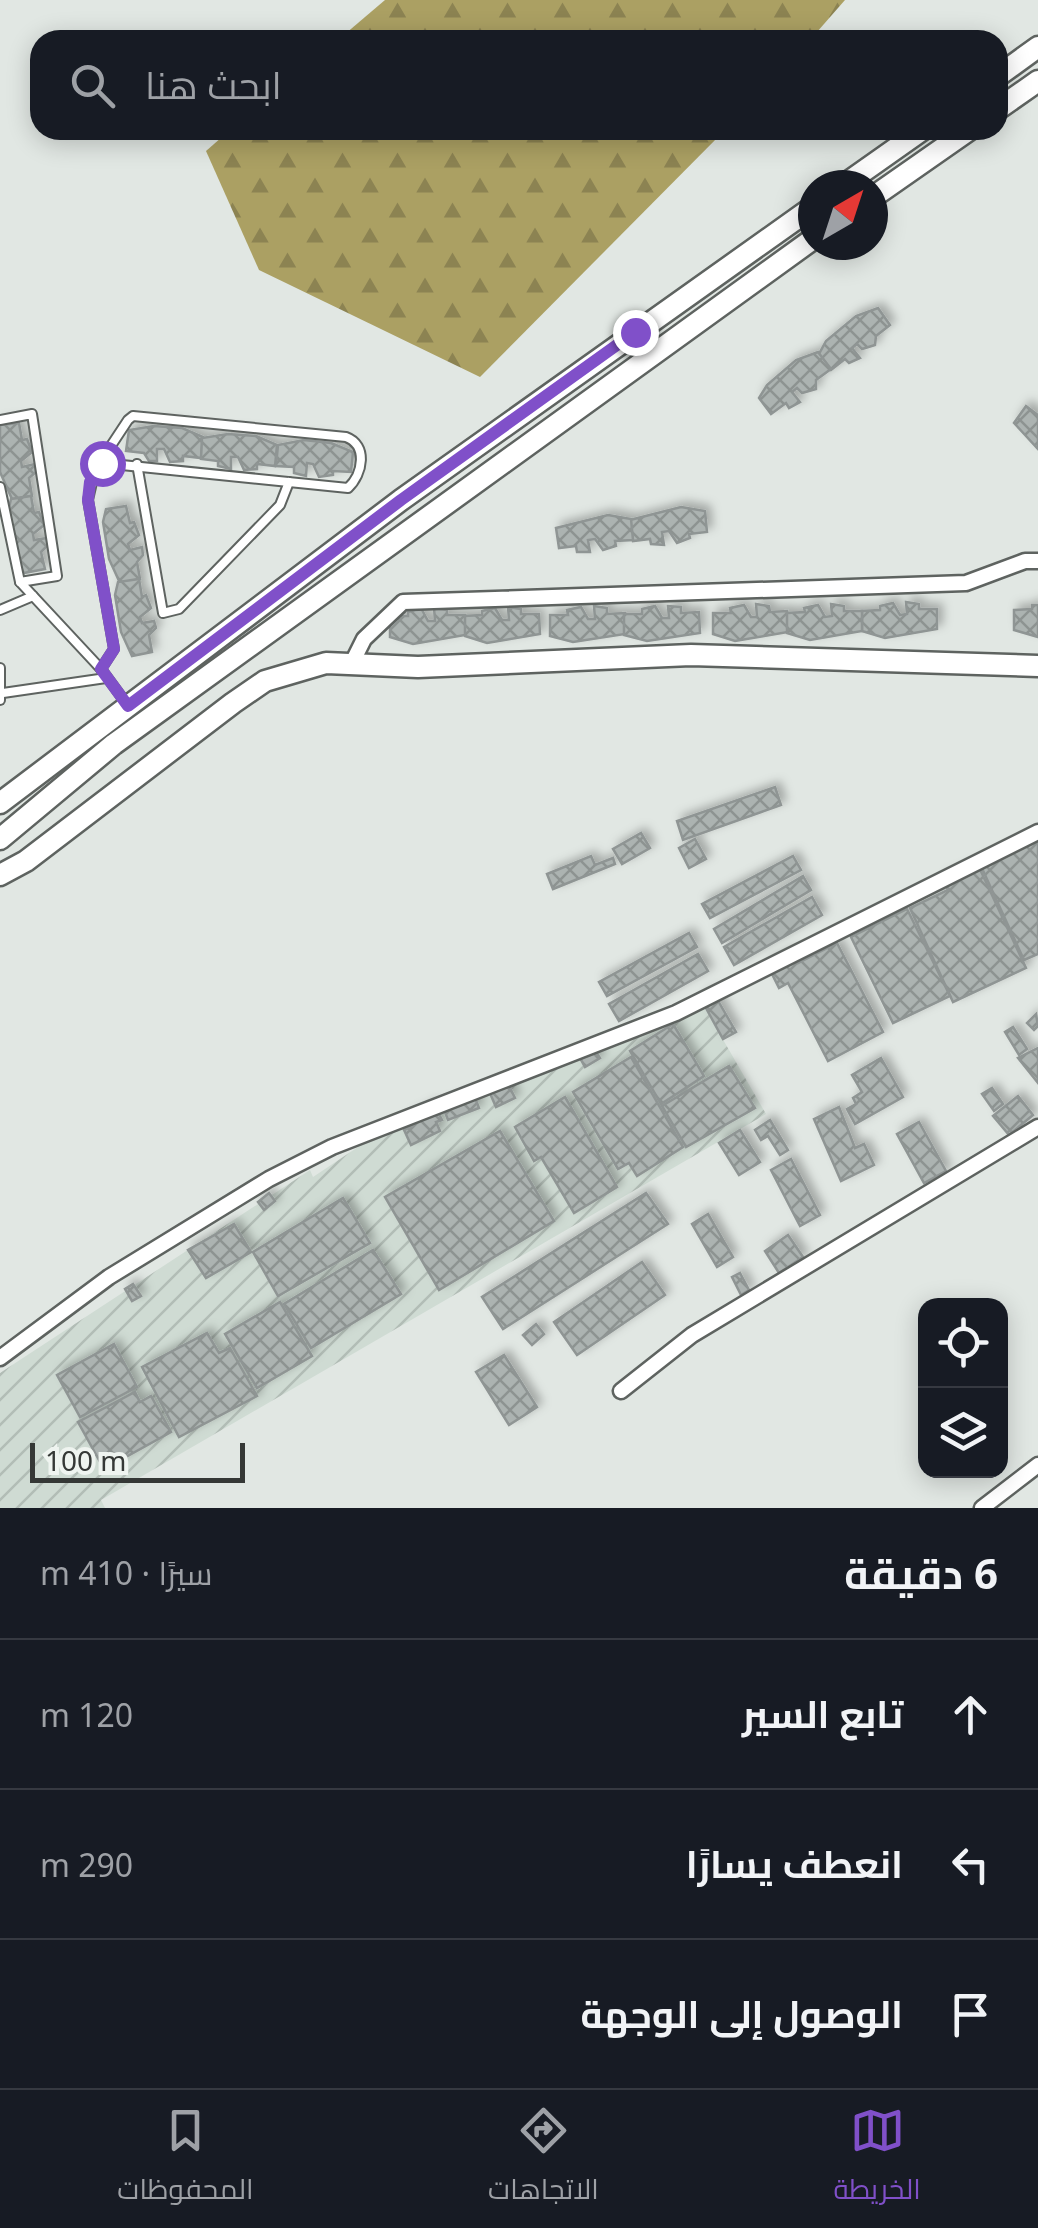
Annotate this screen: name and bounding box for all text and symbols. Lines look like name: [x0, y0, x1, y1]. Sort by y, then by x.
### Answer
search box: [30, 30, 1008, 140]
icon: search: [65, 58, 120, 113]
text: ابحث هنا: [145, 58, 282, 110]
north arrow: [798, 170, 888, 260]
route end: [613, 310, 659, 356]
route start: [80, 441, 126, 487]
map controls: [918, 1298, 1008, 1478]
button: locate: [918, 1298, 1008, 1388]
button: layers: [918, 1388, 1008, 1478]
scale bar: [30, 1438, 245, 1482]
text: 100 m: [45, 1441, 127, 1479]
text: 6 دقيقة: [844, 1544, 998, 1601]
text: سيرًا · 410 m: [40, 1551, 212, 1594]
text: تابع السير: [742, 1687, 903, 1739]
icon: ahead: [943, 1687, 998, 1742]
text: 120 m: [40, 1693, 133, 1736]
text: انعطف يسارًا: [686, 1837, 903, 1889]
icon: left: [943, 1837, 998, 1892]
text: 290 m: [40, 1843, 133, 1886]
text: الوصول إلى الوجهة: [580, 1987, 903, 2039]
icon: arrive: [943, 1987, 998, 2042]
tab: المحفوظات: [117, 2103, 254, 2215]
tab: الاتجاهات: [488, 2103, 599, 2215]
tab: الخريطة: [833, 2103, 921, 2215]

